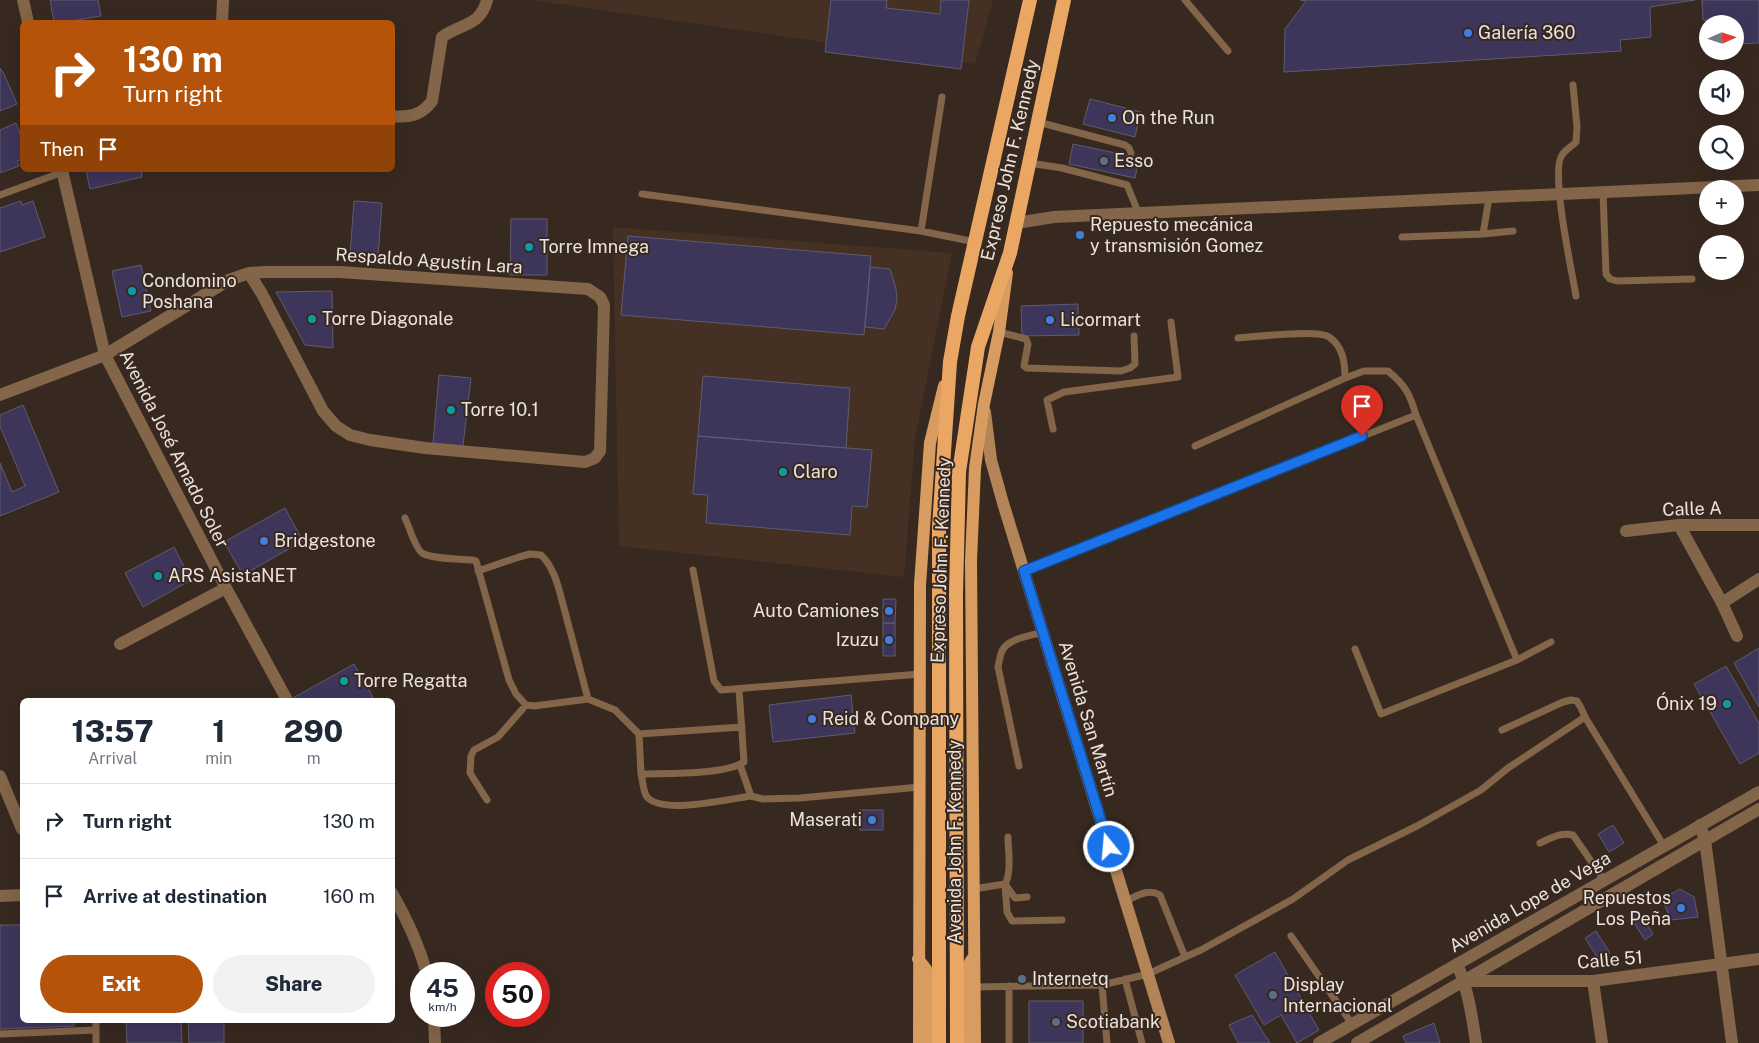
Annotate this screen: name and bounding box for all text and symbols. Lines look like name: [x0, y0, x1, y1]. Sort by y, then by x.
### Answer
north arrow: [1699, 15, 1744, 60]
map controls: [1699, 15, 1744, 280]
place label: Galería 360: [1478, 22, 1575, 43]
marker: Galería 360: [1462, 27, 1474, 39]
text: 130 m: [123, 39, 223, 80]
icon: right: [40, 40, 105, 105]
street label: Expreso John F. Kennedy: [976, 57, 1043, 263]
button: sound: [1699, 70, 1744, 115]
text: Turn right: [123, 81, 223, 107]
place label: On the Run: [1122, 107, 1215, 128]
marker: On the Run: [1106, 112, 1118, 124]
button: search: [1699, 125, 1744, 170]
icon: arrive: [94, 135, 122, 163]
text: Then: [40, 138, 84, 160]
place label: Esso: [1114, 150, 1153, 171]
marker: Esso: [1098, 155, 1110, 167]
button: +: [1699, 180, 1744, 225]
place label: Repuesto mecánica y transmisión Gomez: [1090, 214, 1263, 256]
marker: Repuesto mecánica y transmisión Gomez: [1074, 229, 1086, 241]
button: −: [1699, 235, 1744, 280]
place label: Torre Imnega: [539, 236, 649, 257]
marker: Torre Imnega: [523, 241, 535, 253]
street label: Respaldo Agustin Lara: [335, 243, 523, 278]
place label: Condomino Poshana: [142, 270, 237, 312]
marker: Condomino Poshana: [126, 285, 138, 297]
place label: Torre Diagonale: [322, 308, 453, 329]
place label: Licormart: [1060, 309, 1141, 330]
marker: Torre Diagonale: [306, 313, 318, 325]
marker: Licormart: [1044, 314, 1056, 326]
street label: Avenida José Amado Soler: [115, 346, 234, 551]
pin: [1341, 385, 1383, 436]
icon: arrive: [1348, 392, 1376, 420]
place label: Torre 10.1: [461, 399, 539, 420]
marker: Torre 10.1: [445, 404, 457, 416]
street label: Expreso John F. Kennedy: [926, 456, 955, 663]
place label: Claro: [793, 461, 838, 482]
marker: Claro: [777, 466, 789, 478]
street label: Calle A: [1662, 497, 1722, 520]
place label: Bridgestone: [274, 530, 376, 551]
marker: Bridgestone: [258, 535, 270, 547]
place label: ARS AsistaNET: [168, 565, 297, 586]
marker: ARS AsistaNET: [152, 570, 164, 582]
place label: Auto Camiones: [753, 600, 879, 621]
marker: Auto Camiones: [883, 605, 895, 617]
place label: Izuzu: [836, 629, 879, 650]
marker: Izuzu: [883, 634, 895, 646]
street label: Avenida San Martín: [1055, 638, 1122, 799]
place label: Torre Regatta: [354, 670, 468, 691]
marker: Torre Regatta: [338, 675, 350, 687]
place label: Ónix 19: [1656, 692, 1717, 714]
marker: Ónix 19: [1721, 698, 1733, 710]
place label: Reid & Company: [822, 708, 960, 729]
text: 13:57: [72, 713, 154, 749]
text: 1: [212, 713, 225, 749]
text: 290: [284, 713, 343, 749]
marker: Reid & Company: [806, 713, 818, 725]
street label: Avenida John F. Kennedy: [944, 740, 965, 944]
text: Arrival: [88, 749, 137, 768]
text: min: [205, 749, 232, 768]
text: m: [307, 749, 321, 768]
icon: right: [40, 807, 68, 835]
place label: Maserati: [789, 809, 862, 830]
text: Turn right: [83, 810, 172, 832]
text: 130 m: [323, 810, 375, 832]
marker: Maserati: [866, 814, 878, 826]
position arrow: [1082, 820, 1134, 872]
street label: Avenida Lope de Vega: [1445, 847, 1614, 956]
icon: arrive: [40, 882, 68, 910]
text: Arrive at destination: [83, 885, 267, 907]
text: 160 m: [323, 885, 375, 907]
place label: Repuestos Los Peña: [1583, 887, 1671, 929]
marker: Repuestos Los Peña: [1675, 902, 1687, 914]
street label: Calle 51: [1576, 946, 1644, 973]
button: Exit: [40, 955, 203, 1013]
button: Share: [213, 955, 375, 1013]
speed limit sign: 50: [485, 962, 550, 1027]
place label: Internetq: [1032, 968, 1109, 989]
text: 45: [426, 973, 459, 1003]
marker: Internetq: [1016, 973, 1028, 985]
place label: Display Internacional: [1283, 974, 1392, 1016]
marker: Display Internacional: [1267, 989, 1279, 1001]
text: km/h: [428, 1000, 457, 1014]
place label: Scotiabank: [1066, 1011, 1160, 1032]
marker: Scotiabank: [1050, 1016, 1062, 1028]

